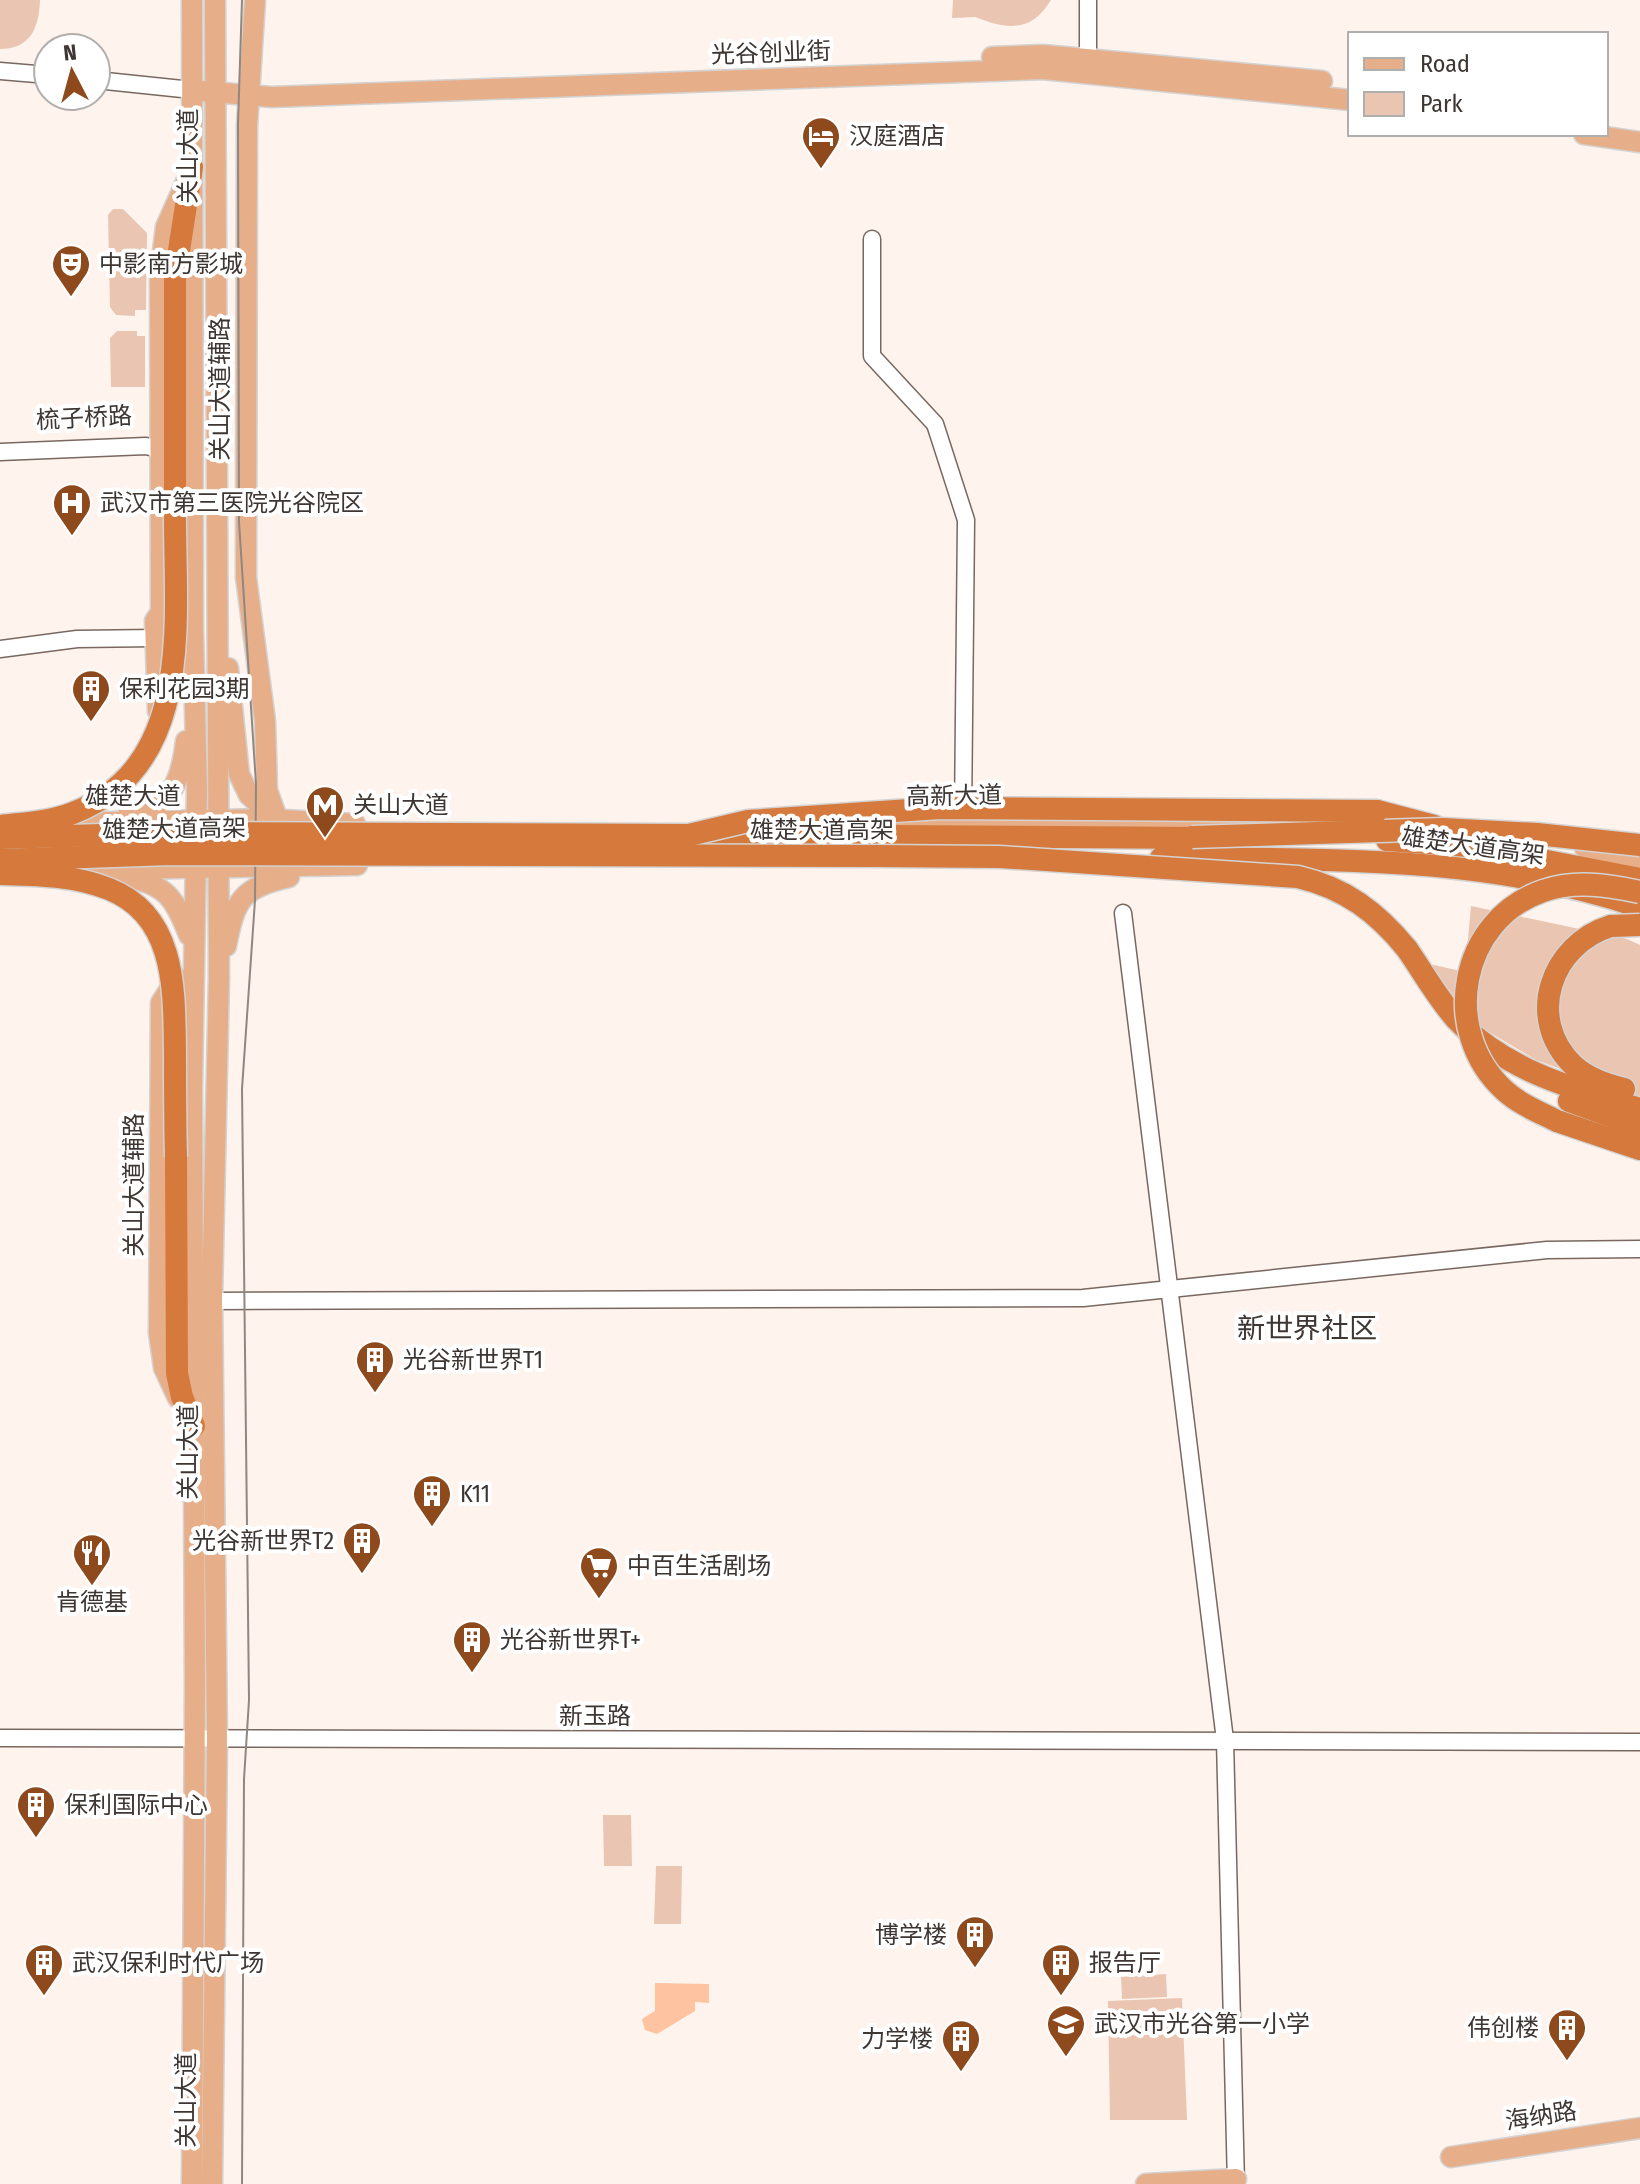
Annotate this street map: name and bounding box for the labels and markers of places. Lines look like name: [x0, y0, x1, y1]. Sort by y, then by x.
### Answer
hotel icon: 汉庭酒店: [800, 115, 842, 170]
place label: 汉庭酒店: [849, 122, 945, 150]
theatre icon: 中影南方影城: [50, 243, 92, 298]
place label: 中影南方影城: [99, 250, 243, 278]
hospital icon: 武汉市第三医院光谷院区: [51, 482, 93, 537]
place label: 武汉市第三医院光谷院区: [100, 489, 364, 517]
building icon: 保利花园3期: [70, 668, 112, 723]
place label: 保利花园3期: [119, 675, 250, 703]
metro station icon: 关山大道: [304, 784, 346, 839]
place label: 关山大道: [353, 791, 449, 819]
building icon: 光谷新世界T1: [354, 1339, 396, 1394]
place label: 光谷新世界T1: [403, 1346, 543, 1374]
building icon: K11: [411, 1473, 453, 1528]
place label: K11: [460, 1480, 490, 1508]
building icon: 光谷新世界T2: [341, 1520, 383, 1575]
place label: 光谷新世界T2: [192, 1527, 334, 1555]
restaurant icon: 肯德基: [71, 1532, 113, 1587]
supermarket icon: 中百生活剧场: [578, 1545, 620, 1600]
place label: 中百生活剧场: [627, 1552, 771, 1580]
place label: 肯德基: [56, 1588, 128, 1616]
building icon: 光谷新世界T+: [451, 1619, 493, 1674]
place label: 光谷新世界T+: [500, 1626, 641, 1654]
building icon: 保利国际中心: [15, 1784, 57, 1839]
place label: 保利国际中心: [64, 1791, 208, 1819]
building icon: 博学楼: [954, 1914, 996, 1969]
place label: 博学楼: [875, 1921, 947, 1949]
building icon: 武汉保利时代广场: [23, 1942, 65, 1997]
building icon: 报告厅: [1040, 1942, 1082, 1997]
place label: 武汉保利时代广场: [72, 1949, 264, 1977]
place label: 报告厅: [1089, 1949, 1161, 1977]
school or university icon: 武汉市光谷第一小学: [1045, 2003, 1087, 2058]
building icon: 伟创楼: [1546, 2007, 1588, 2062]
place label: 武汉市光谷第一小学: [1094, 2010, 1310, 2038]
place label: 伟创楼: [1467, 2014, 1539, 2042]
building icon: 力学楼: [940, 2018, 982, 2073]
place label: 力学楼: [861, 2025, 933, 2053]

